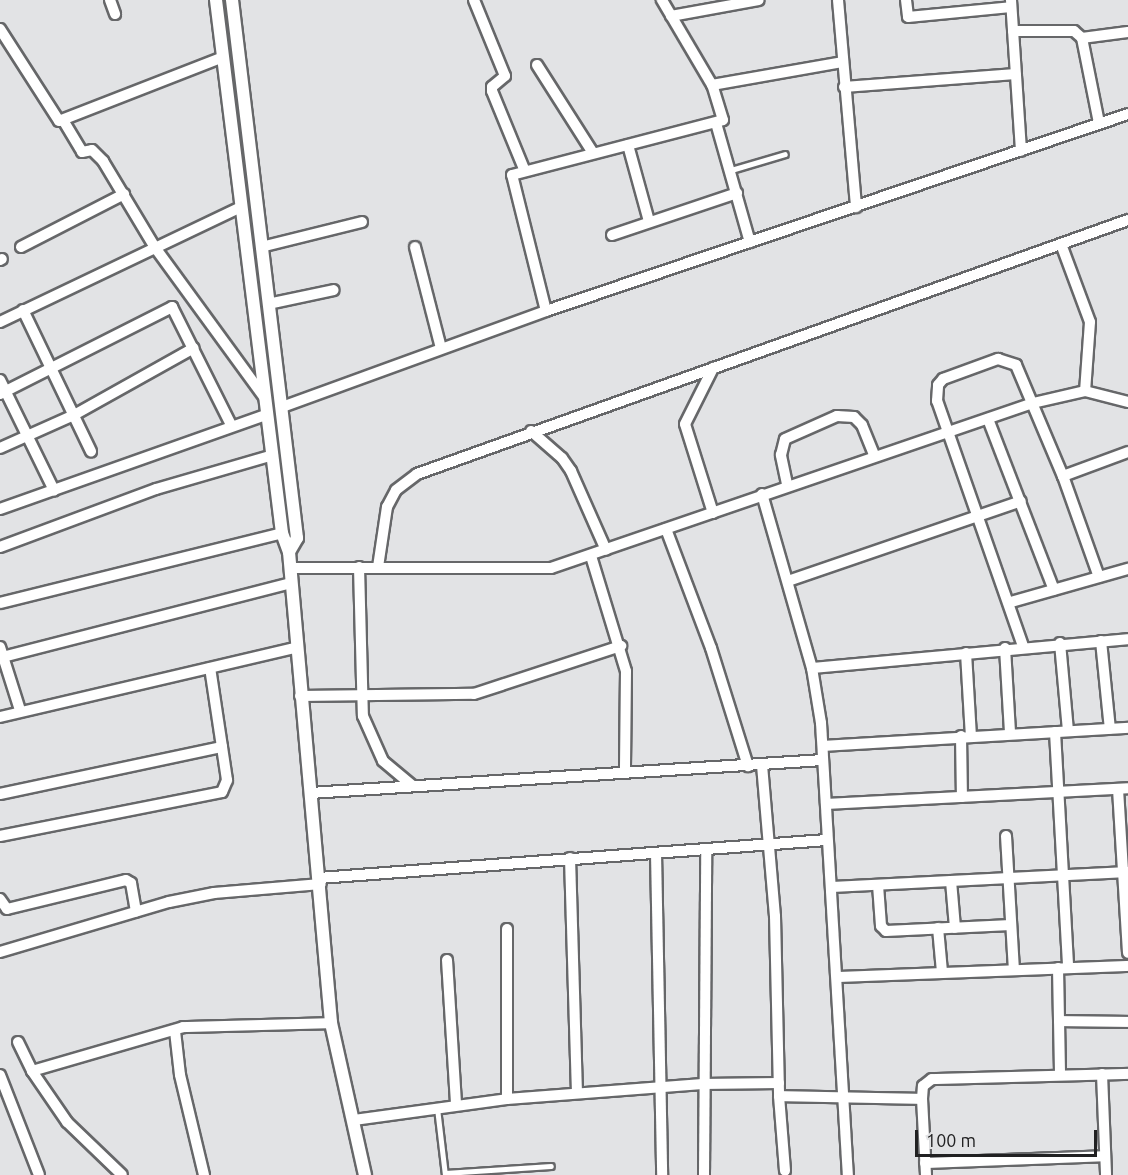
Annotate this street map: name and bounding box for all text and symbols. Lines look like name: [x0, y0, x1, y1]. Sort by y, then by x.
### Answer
scale bar: [918, 1118, 1100, 1156]
text: 100 m: [926, 1130, 976, 1150]

